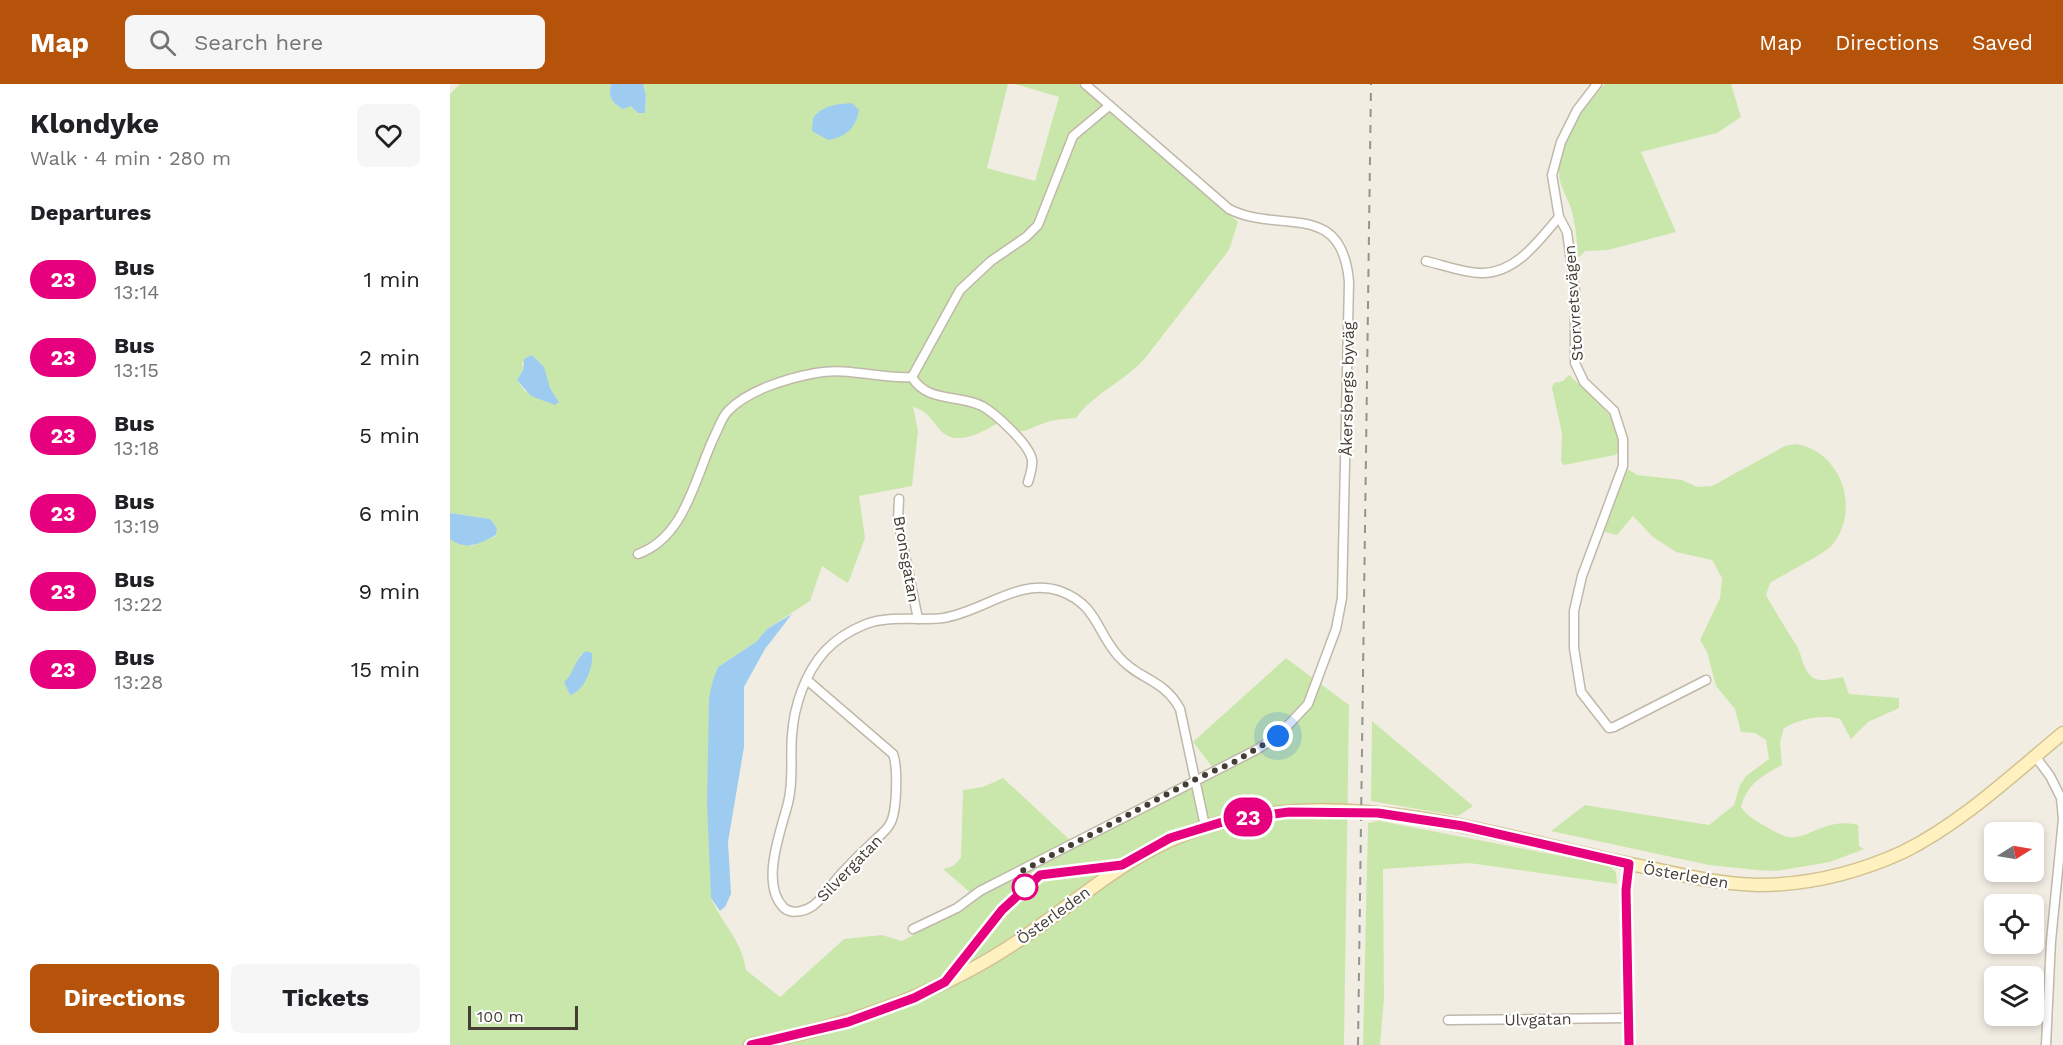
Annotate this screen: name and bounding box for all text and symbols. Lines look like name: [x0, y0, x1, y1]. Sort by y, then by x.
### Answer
search box: [125, 15, 545, 69]
text: Map: [30, 26, 89, 59]
icon: search: [146, 26, 179, 59]
text: Search here: [194, 30, 323, 55]
text: Map: [1759, 30, 1802, 55]
text: Directions: [1835, 30, 1939, 55]
text: Saved: [1972, 30, 2033, 55]
button: heart: [357, 104, 420, 167]
text: Klondyke: [30, 107, 159, 140]
text: Walk · 4 min · 280 m: [30, 146, 231, 170]
text: Departures: [30, 200, 151, 225]
street label: Storvretsvägen: [1560, 244, 1587, 362]
text: Bus: [114, 255, 154, 280]
text: 23: [51, 267, 75, 292]
text: 1 min: [363, 267, 420, 292]
text: 13:14: [114, 280, 159, 304]
street label: Åkersbergs byväg: [1337, 321, 1358, 457]
text: Bus: [114, 333, 154, 358]
text: 23: [51, 345, 75, 370]
text: 2 min: [359, 345, 420, 370]
text: 13:15: [114, 358, 159, 382]
text: Bus: [114, 411, 154, 436]
text: 23: [51, 423, 75, 448]
text: 5 min: [359, 423, 420, 448]
text: 13:18: [114, 436, 160, 460]
text: Bus: [114, 489, 154, 514]
text: 23: [51, 501, 75, 526]
text: 6 min: [359, 501, 420, 526]
text: 13:19: [114, 514, 160, 538]
street label: Bronsgatan: [890, 514, 923, 604]
text: Bus: [114, 567, 154, 592]
text: 23: [51, 579, 75, 604]
text: 9 min: [358, 579, 420, 604]
text: 13:22: [114, 592, 163, 616]
text: Bus: [114, 645, 154, 670]
text: 23: [51, 657, 75, 682]
text: 15 min: [351, 657, 420, 682]
text: 13:28: [114, 670, 163, 694]
your location: [1263, 721, 1293, 751]
line badge: 23: [1221, 798, 1275, 836]
text: 23: [1236, 805, 1260, 830]
north arrow: [1984, 822, 2044, 882]
map controls: [1984, 822, 2044, 1026]
street label: Silvergatan: [813, 831, 886, 906]
street label: Österleden: [1642, 859, 1730, 892]
unlabelled marker: [1012, 874, 1038, 900]
street label: Österleden: [1013, 882, 1094, 948]
button: locate: [1984, 894, 2044, 954]
button: Directions: [30, 964, 219, 1033]
button: Tickets: [231, 964, 420, 1033]
button: layers: [1984, 966, 2044, 1026]
scale bar: [468, 1003, 578, 1030]
text: 100 m: [477, 1007, 524, 1026]
street label: Ulvgatan: [1504, 1009, 1572, 1030]

